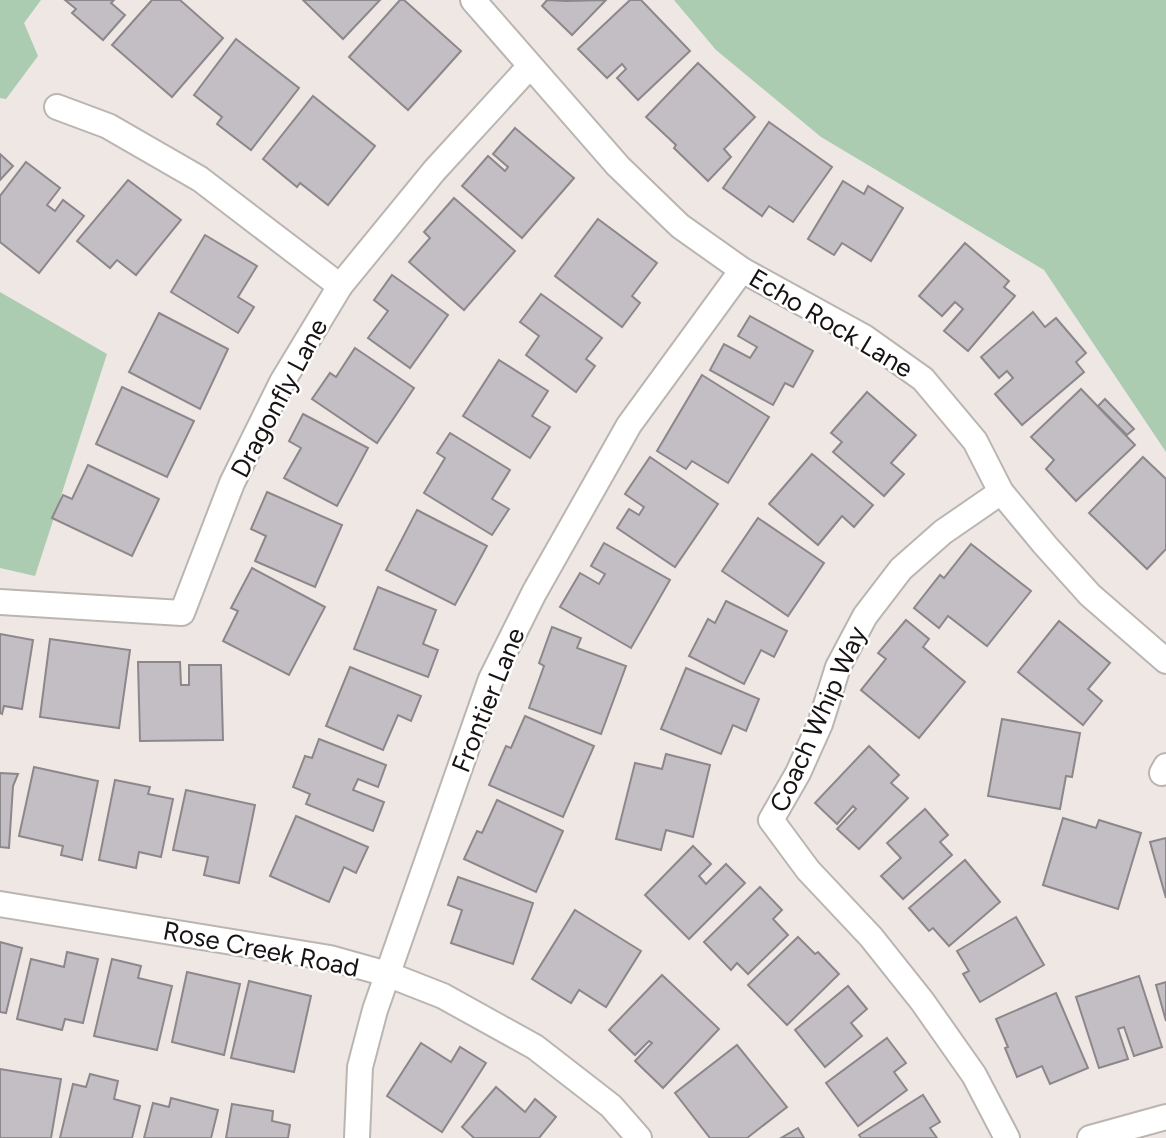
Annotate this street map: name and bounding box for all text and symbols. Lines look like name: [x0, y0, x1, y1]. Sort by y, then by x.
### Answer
street label: Echo Rock Lane: [743, 262, 919, 384]
street label: Dragonfly Lane: [224, 313, 334, 483]
street label: Coach Whip Way: [763, 621, 873, 817]
street label: Frontier Lane: [445, 623, 531, 777]
street label: Rose Creek Road: [160, 914, 362, 984]

